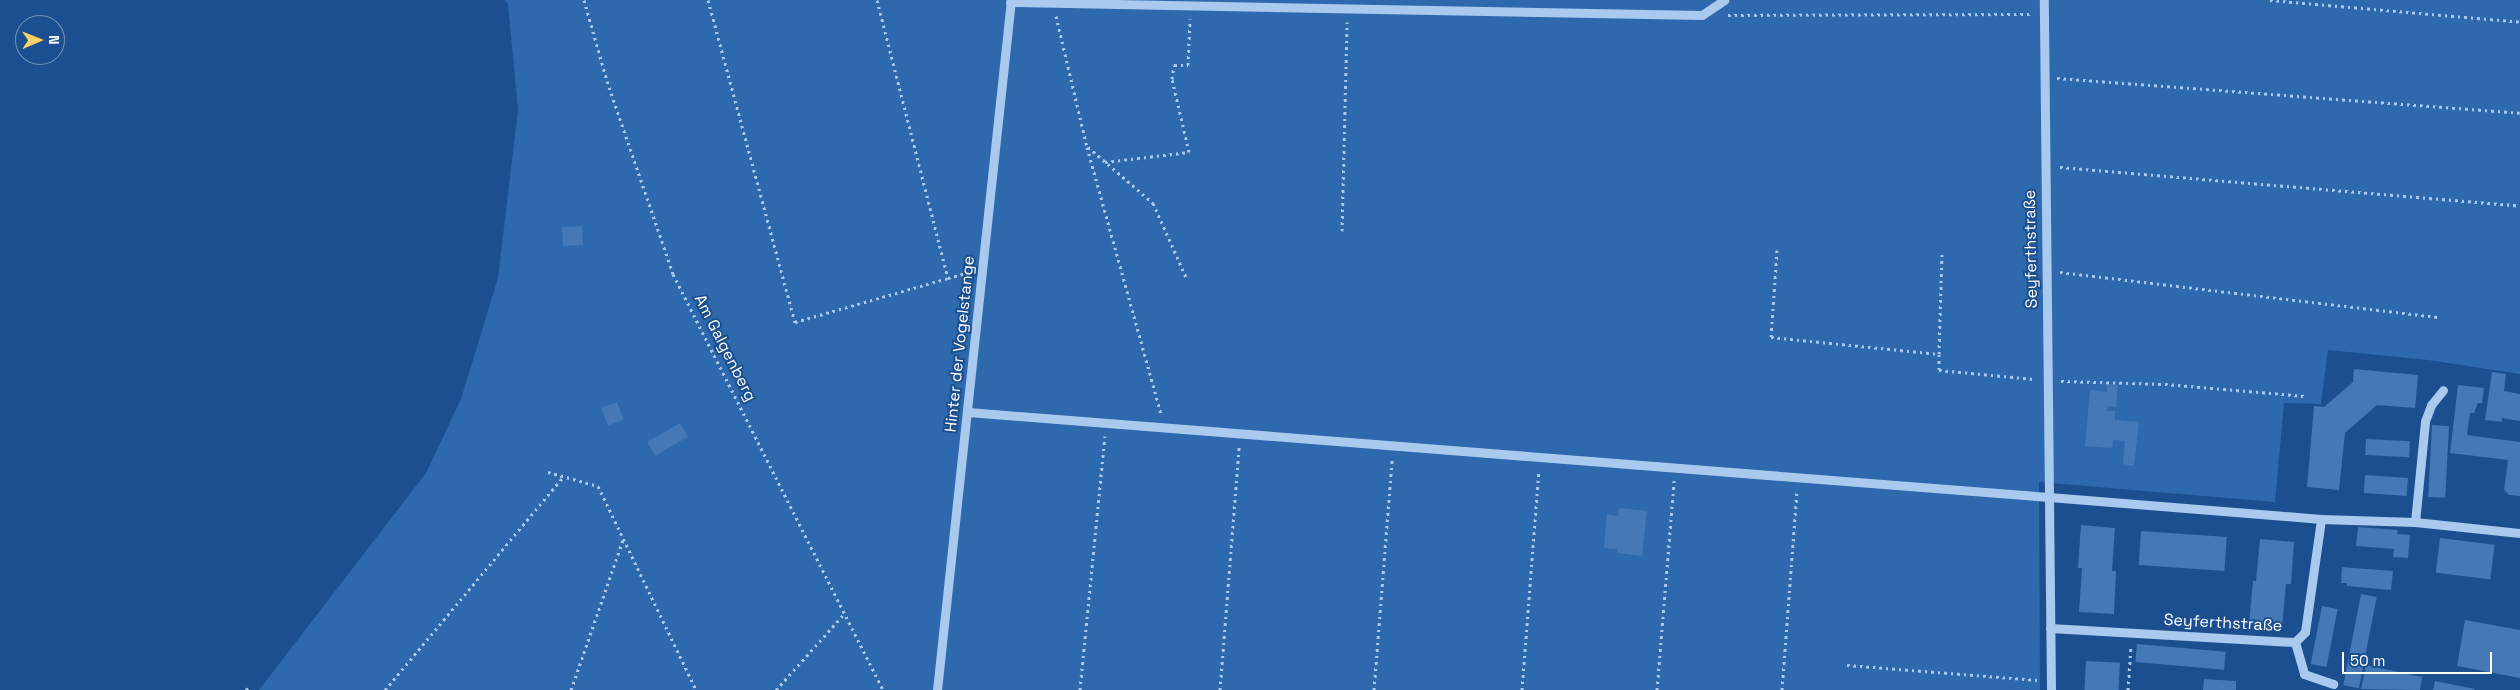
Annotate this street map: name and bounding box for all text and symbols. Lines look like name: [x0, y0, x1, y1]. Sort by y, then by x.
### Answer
north arrow: [15, 15, 65, 65]
text: N: [45, 35, 63, 45]
street label: Seyferthstraße: [2020, 190, 2042, 308]
street label: Hinter der Vogelstange: [941, 255, 979, 433]
street label: Am Galgenberg: [690, 292, 760, 404]
street label: Seyferthstraße: [2163, 610, 2283, 636]
scale bar: [2345, 642, 2495, 674]
text: 50 m: [2350, 651, 2385, 670]

